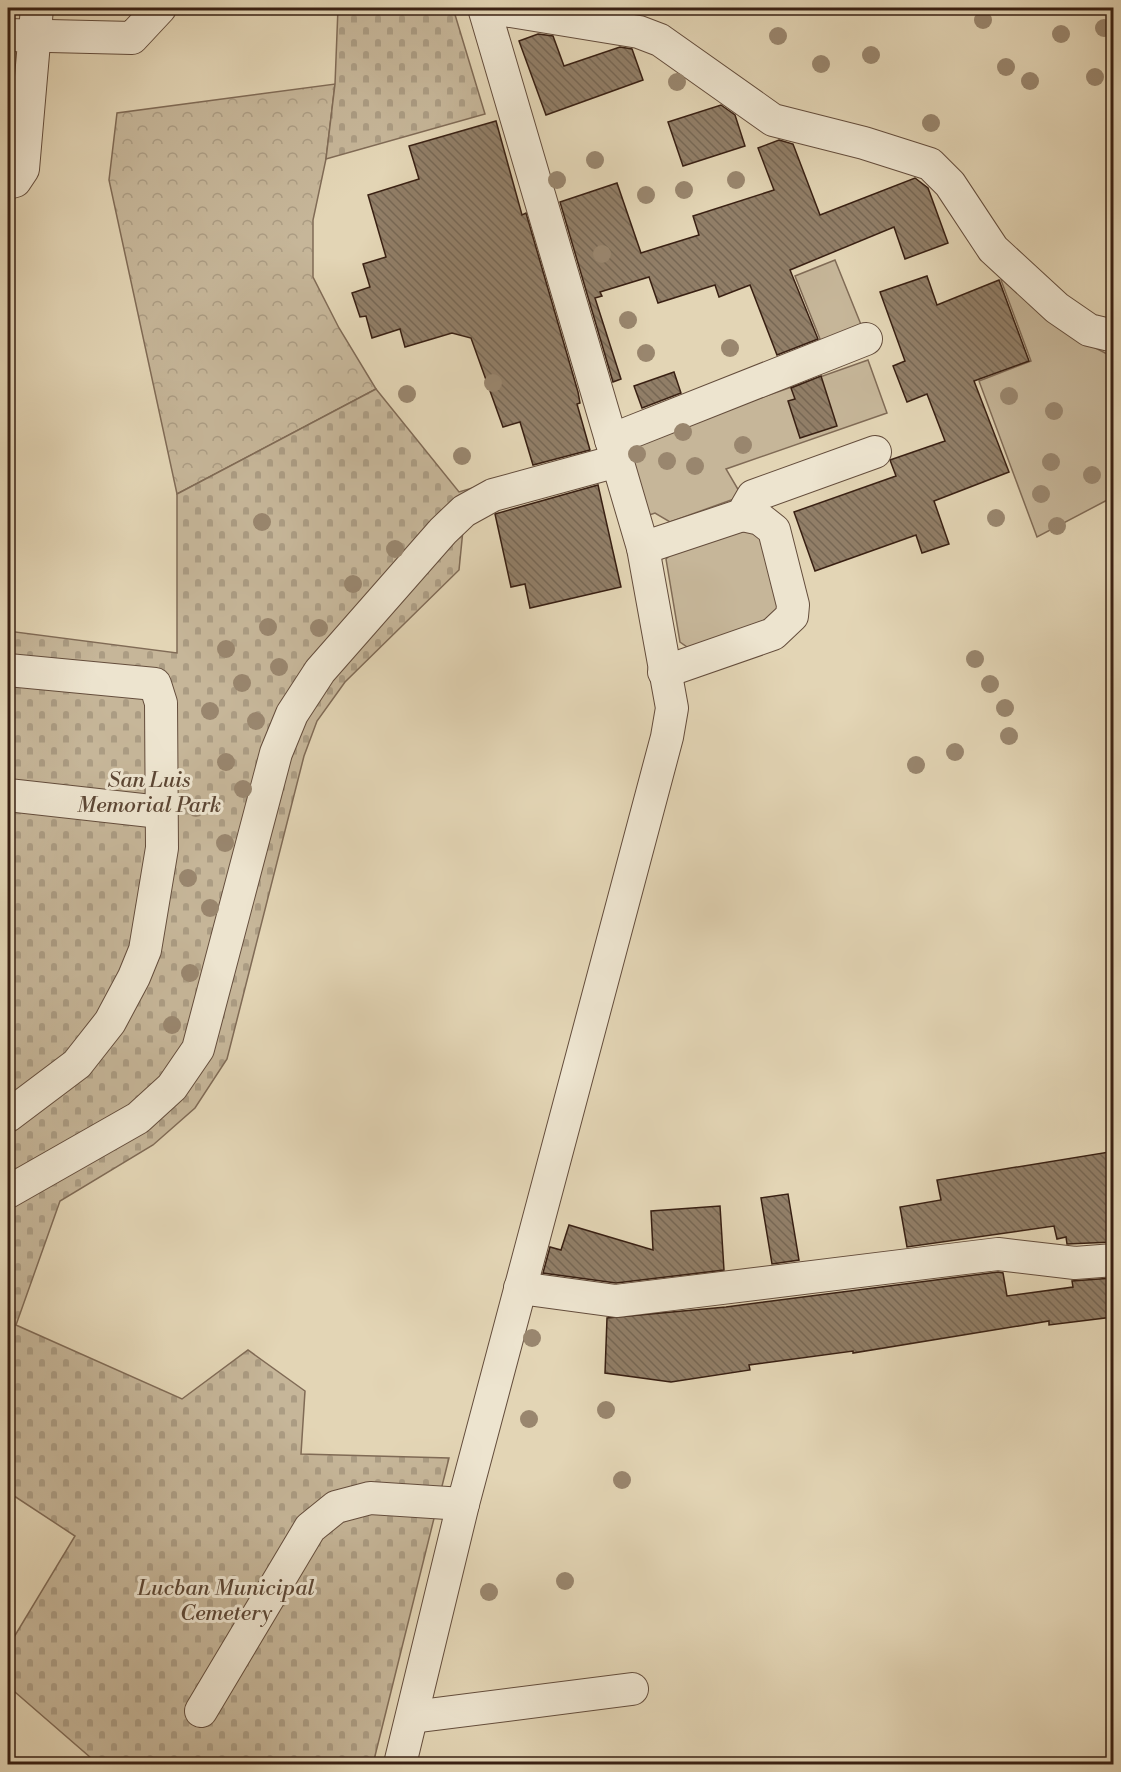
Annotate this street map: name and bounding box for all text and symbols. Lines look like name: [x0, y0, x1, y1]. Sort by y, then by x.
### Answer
park label: San Luis Memorial Park: [77, 767, 221, 819]
park label: Lucban Municipal Cemetery: [137, 1575, 314, 1627]

